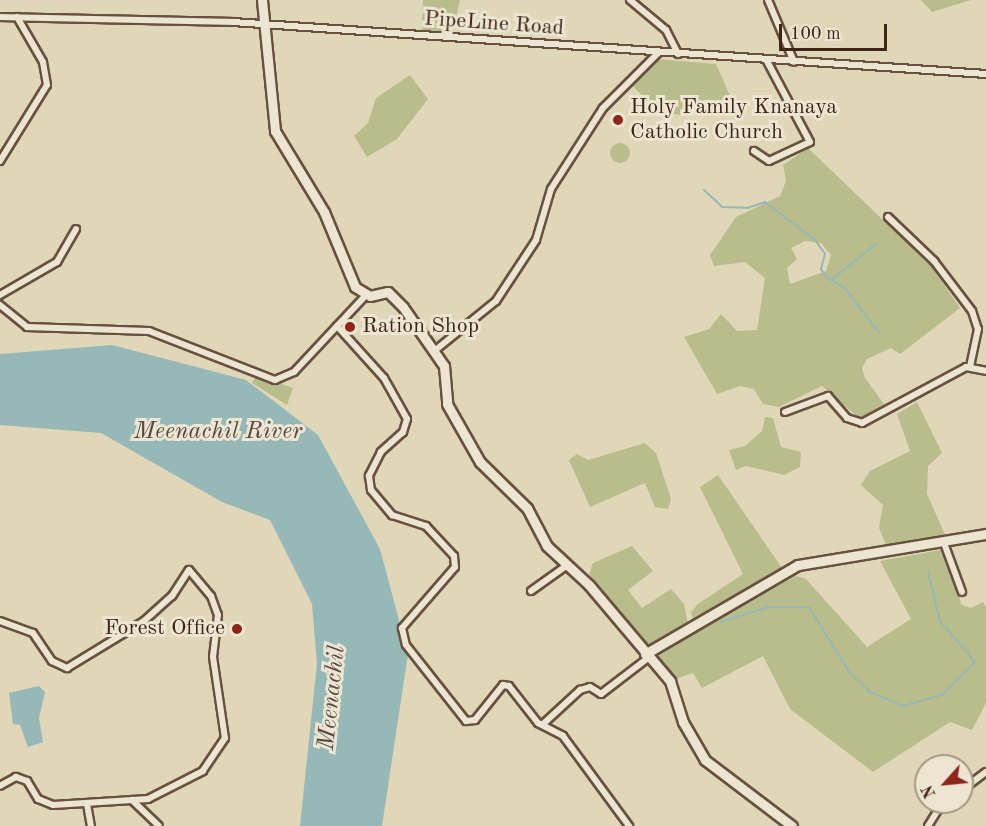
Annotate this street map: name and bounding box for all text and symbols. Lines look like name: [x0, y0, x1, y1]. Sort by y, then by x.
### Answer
street label: PipeLine Road: [423, 6, 565, 42]
scale bar: [782, 12, 890, 50]
text: 100 m: [790, 25, 841, 43]
place label: Holy Family Knanaya Catholic Church: [630, 94, 837, 146]
marker: Holy Family Knanaya Catholic Church: [611, 113, 625, 127]
place label: Ration Shop: [362, 314, 479, 340]
marker: Ration Shop: [343, 320, 357, 334]
water label: Meenachil River: [134, 419, 302, 447]
place label: Forest Office: [104, 616, 225, 642]
marker: Forest Office: [230, 622, 244, 636]
water label: Meenachil: [313, 644, 353, 752]
north arrow: [914, 754, 974, 814]
text: N: [920, 782, 940, 800]

